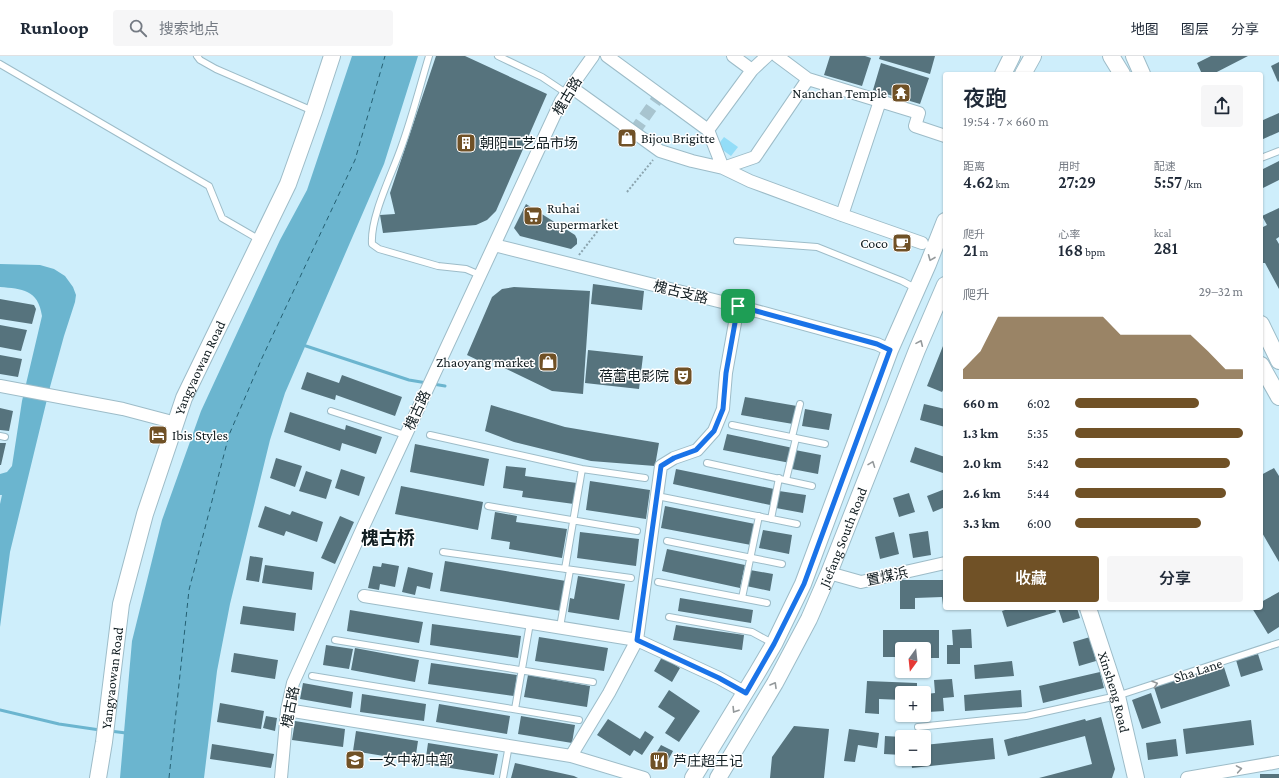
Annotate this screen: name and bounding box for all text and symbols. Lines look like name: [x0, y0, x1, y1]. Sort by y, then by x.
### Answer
search box: [113, 10, 393, 46]
text: Runloop: [20, 17, 89, 38]
icon: search: [127, 17, 149, 39]
text: 搜索地点: [159, 21, 219, 37]
text: 地图: [1131, 21, 1159, 37]
text: 图层: [1181, 21, 1209, 37]
text: 分享: [1231, 21, 1259, 37]
street label: 槐古路: [549, 74, 585, 118]
temple icon: Nanchan Temple: [890, 82, 912, 104]
place label: Nanchan Temple: [792, 85, 887, 101]
button: share: [1201, 85, 1243, 127]
text: 夜跑: [963, 86, 1007, 111]
text: 19:54 · 7 × 660 m: [963, 114, 1049, 129]
shop icon: Bijou Brigitte: [616, 127, 638, 149]
place label: Bijou Brigitte: [641, 130, 715, 147]
building icon: 朝阳工艺品市场: [455, 132, 477, 154]
place label: 朝阳工艺品市场: [480, 135, 578, 151]
text: 距离: [963, 160, 985, 172]
text: 用时: [1058, 160, 1080, 172]
text: 配速: [1154, 160, 1176, 172]
text: 4.62: [963, 173, 993, 192]
text: 27:29: [1058, 173, 1096, 192]
text: 5:57: [1154, 173, 1182, 192]
text: km: [993, 178, 1010, 190]
text: /km: [1182, 178, 1202, 190]
place label: Ruhai supermarket: [547, 200, 619, 232]
supermarket icon: Ruhai supermarket: [522, 205, 544, 227]
text: kcal: [1154, 227, 1171, 239]
text: 爬升: [963, 228, 985, 240]
text: 心率: [1058, 228, 1080, 240]
cafe icon: Coco: [891, 232, 913, 254]
place label: Coco: [860, 235, 888, 251]
text: 281: [1154, 239, 1178, 258]
text: 21: [963, 241, 978, 260]
text: 168: [1058, 241, 1083, 260]
text: m: [978, 246, 988, 258]
text: bpm: [1083, 246, 1105, 258]
one-way arrow: [927, 254, 935, 261]
street label: 槐古支路: [652, 277, 710, 307]
text: 29–32 m: [1199, 284, 1243, 299]
text: 爬升: [963, 287, 989, 302]
pin: [721, 289, 755, 323]
icon: arrive: [727, 295, 749, 317]
street label: Yangyaowan Road: [171, 317, 229, 417]
one-way arrow: [915, 339, 923, 346]
shop icon: Zhaoyang market: [537, 351, 559, 373]
place label: Zhaoyang market: [436, 354, 534, 370]
theatre icon: 蓓蕾电影院: [672, 365, 694, 387]
place label: 蓓蕾电影院: [599, 368, 669, 384]
street label: 槐古路: [401, 388, 433, 432]
text: 660 m: [963, 396, 999, 411]
text: 6:02: [1027, 396, 1050, 411]
hotel icon: Ibis Styles: [147, 424, 169, 446]
text: 1.3 km: [963, 426, 998, 441]
text: 5:35: [1027, 426, 1048, 441]
place label: Ibis Styles: [172, 427, 228, 443]
text: 2.0 km: [963, 456, 1001, 471]
text: 5:42: [1027, 456, 1049, 471]
one-way arrow: [867, 460, 875, 467]
street label: Jiefang South Road: [815, 484, 870, 591]
text: 2.6 km: [963, 486, 1001, 501]
text: 5:44: [1027, 486, 1049, 501]
text: 3.3 km: [963, 516, 1000, 531]
text: 6:00: [1027, 516, 1051, 531]
district label: 槐古桥: [361, 528, 415, 548]
button: 收藏: [963, 556, 1099, 602]
button: 分享: [1107, 556, 1243, 602]
street label: 置煤浜: [865, 564, 909, 588]
street label: Yangyaowan Road: [98, 626, 126, 730]
north arrow: [895, 642, 931, 678]
map controls: [895, 642, 931, 766]
street label: Xinsheng Road: [1095, 649, 1133, 735]
street label: Sha Lane: [1172, 655, 1224, 685]
one-way arrow: [1151, 680, 1158, 689]
one-way arrow: [770, 682, 777, 689]
street label: 槐古路: [278, 685, 302, 729]
button: +: [895, 686, 931, 722]
one-way arrow: [732, 706, 740, 713]
button: −: [895, 730, 931, 766]
school or university icon: 一女中初中部: [344, 749, 366, 771]
restaurant icon: 芦庄超王记: [648, 750, 670, 772]
place label: 一女中初中部: [369, 752, 453, 768]
place label: 芦庄超王记: [673, 753, 743, 769]
one-way arrow: [1236, 765, 1242, 773]

